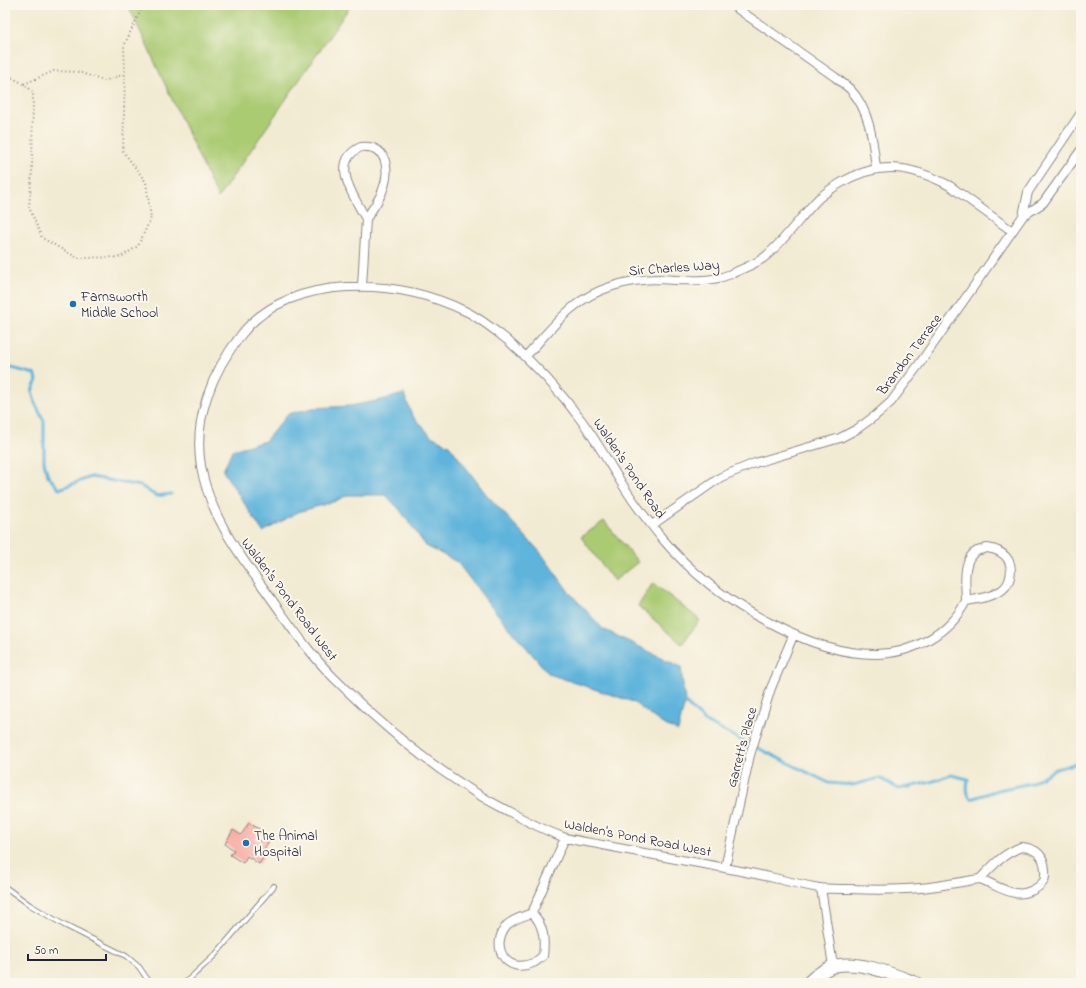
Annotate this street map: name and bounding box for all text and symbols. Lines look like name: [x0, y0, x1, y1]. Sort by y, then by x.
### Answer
street label: Sir Charles Way: [628, 255, 721, 283]
place label: Farnsworth Middle School: [80, 287, 158, 324]
marker: Farnsworth Middle School: [68, 299, 78, 309]
street label: Brandon Terrace: [872, 309, 948, 401]
street label: Walden's Pond Road: [587, 414, 670, 523]
street label: Walden's Pond Road West: [235, 534, 342, 666]
street label: Garrett's Place: [722, 704, 763, 790]
street label: Walden's Pond Road West: [562, 814, 713, 863]
place label: The Animal Hospital: [254, 826, 317, 863]
marker: The Animal Hospital: [241, 838, 251, 848]
scale bar: [28, 936, 106, 962]
text: 50 m: [34, 942, 58, 960]

